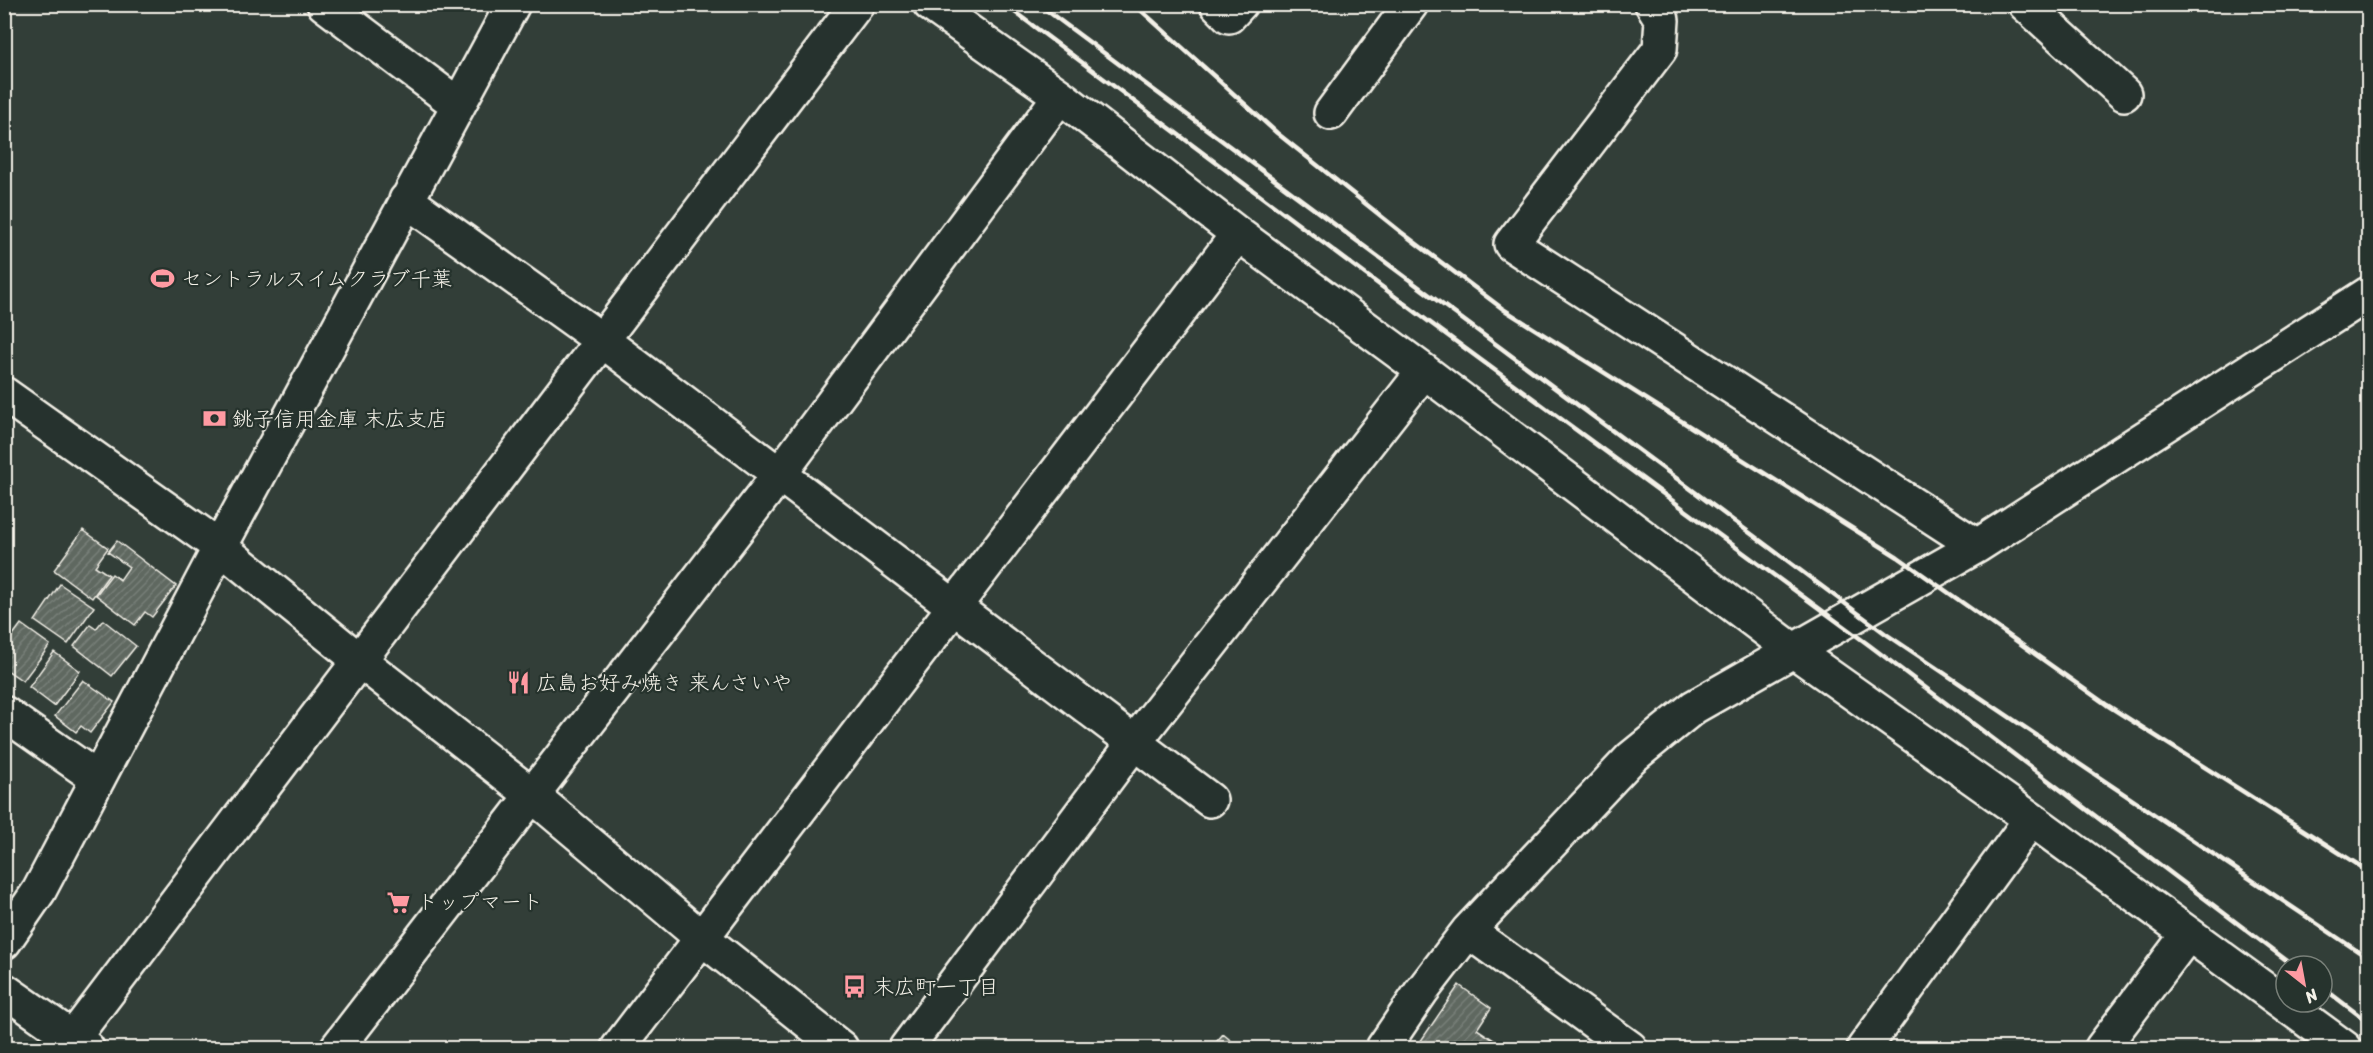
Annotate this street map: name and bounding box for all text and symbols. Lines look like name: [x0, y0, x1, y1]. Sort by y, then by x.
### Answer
place label: セントラルスイムクラブ千葉: [181, 260, 452, 298]
sports icon: セントラルスイムクラブ千葉: [150, 266, 176, 292]
place label: 銚子信用金庫 末広支店: [232, 400, 447, 438]
bank icon: 銚子信用金庫 末広支店: [201, 406, 227, 432]
place label: 広島お好み焼き 来んさいや: [536, 664, 792, 702]
restaurant icon: 広島お好み焼き 来んさいや: [505, 670, 531, 696]
place label: トップマート: [417, 883, 543, 921]
supermarket icon: トップマート: [386, 889, 412, 915]
north arrow: [2274, 954, 2334, 1014]
place label: 末広町一丁目: [873, 968, 999, 1006]
bus stop icon: 末広町一丁目: [842, 974, 868, 1000]
text: N: [2298, 981, 2325, 1012]

